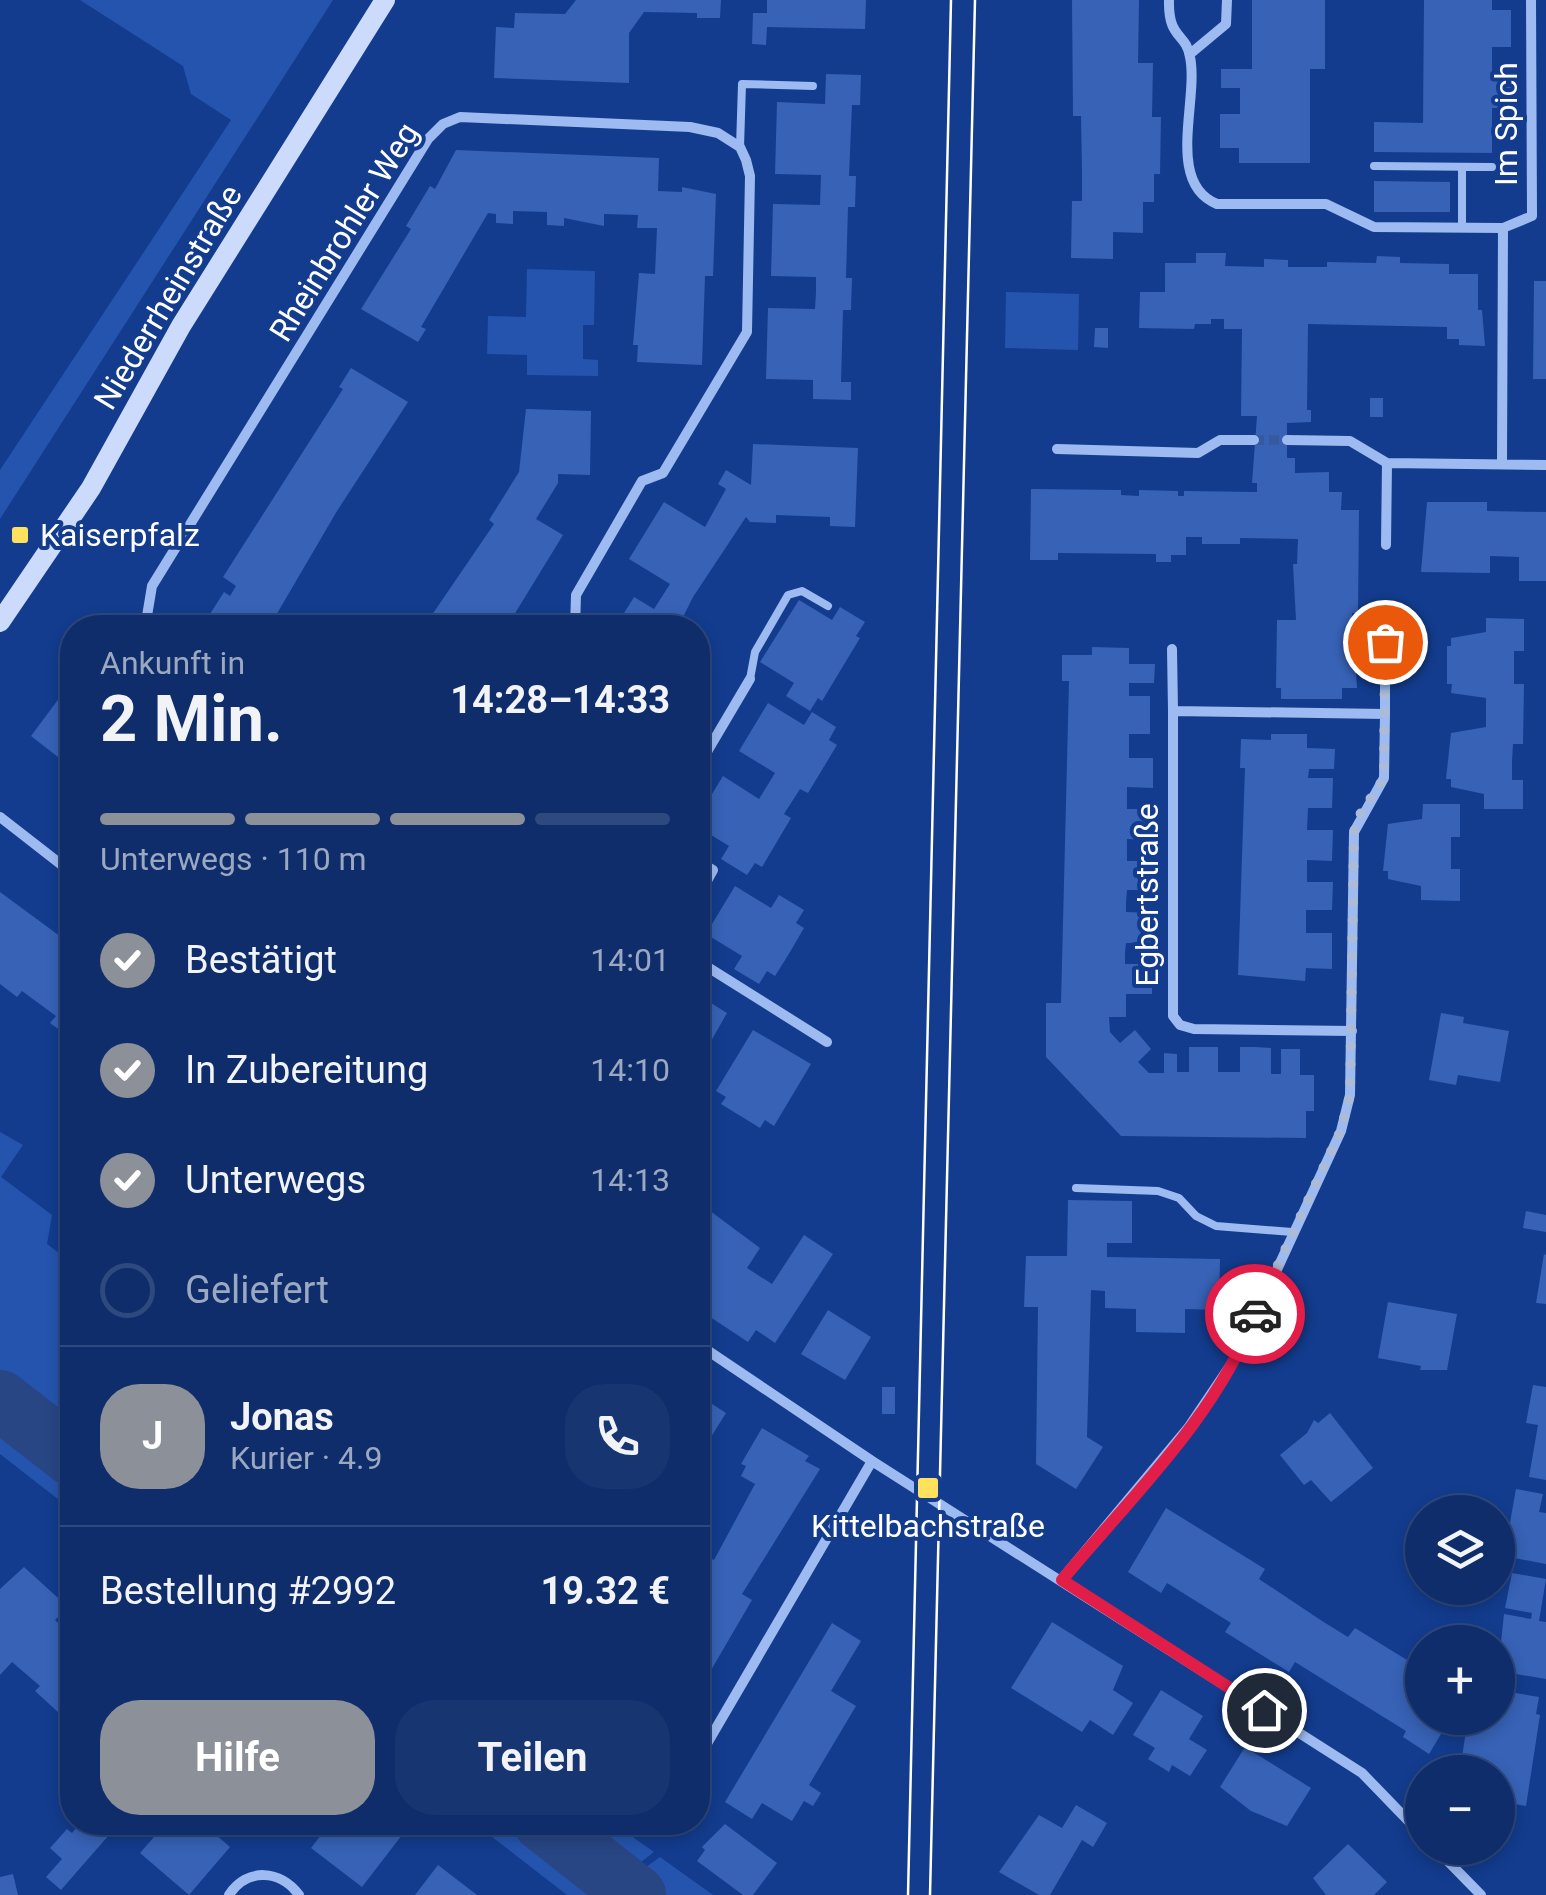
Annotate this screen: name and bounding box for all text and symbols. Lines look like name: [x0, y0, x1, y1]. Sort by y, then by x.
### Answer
street label: Im Spich: [1487, 62, 1525, 186]
street label: Rheinbrohler Weg: [262, 116, 426, 348]
street label: Niederrheinstraße: [86, 178, 250, 416]
place label: Kaiserpfalz: [40, 516, 200, 554]
marker: Kaiserpfalz: [9, 524, 31, 546]
pin: [1343, 600, 1428, 685]
icon: bag: [1358, 615, 1413, 670]
text: Ankunft in: [100, 644, 245, 682]
text: 14:28–14:33: [450, 678, 670, 722]
text: 2 Min.: [100, 681, 283, 757]
street label: Egbertstraße: [1128, 803, 1166, 987]
text: Unterwegs · 110 m: [100, 840, 367, 878]
icon: check: [100, 933, 155, 988]
text: Bestätigt: [185, 938, 337, 982]
text: 14:01: [590, 941, 670, 979]
icon: check: [100, 1043, 155, 1098]
text: In Zubereitung: [185, 1048, 428, 1092]
text: 14:10: [590, 1051, 670, 1089]
icon: check: [100, 1153, 155, 1208]
text: Unterwegs: [185, 1158, 366, 1202]
text: 14:13: [590, 1161, 670, 1199]
courier: [1205, 1264, 1305, 1364]
text: Geliefert: [185, 1268, 329, 1312]
icon: car: [1228, 1287, 1283, 1342]
button: phone: [565, 1384, 670, 1489]
text: Jonas: [230, 1395, 334, 1439]
text: J: [142, 1414, 163, 1458]
text: Kurier · 4.9: [230, 1439, 382, 1477]
marker: Kittelbachstraße: [915, 1475, 941, 1501]
map controls: [1405, 1495, 1515, 1865]
button: layers: [1405, 1495, 1515, 1605]
place label: Kittelbachstraße: [811, 1507, 1045, 1545]
text: Bestellung #2992: [100, 1569, 396, 1613]
text: 19.32 €: [541, 1569, 670, 1613]
button: +: [1405, 1625, 1515, 1735]
pin: [1222, 1668, 1307, 1753]
icon: home: [1237, 1683, 1292, 1738]
button: Hilfe: [100, 1700, 375, 1815]
button: Teilen: [395, 1700, 670, 1815]
button: −: [1405, 1755, 1515, 1865]

